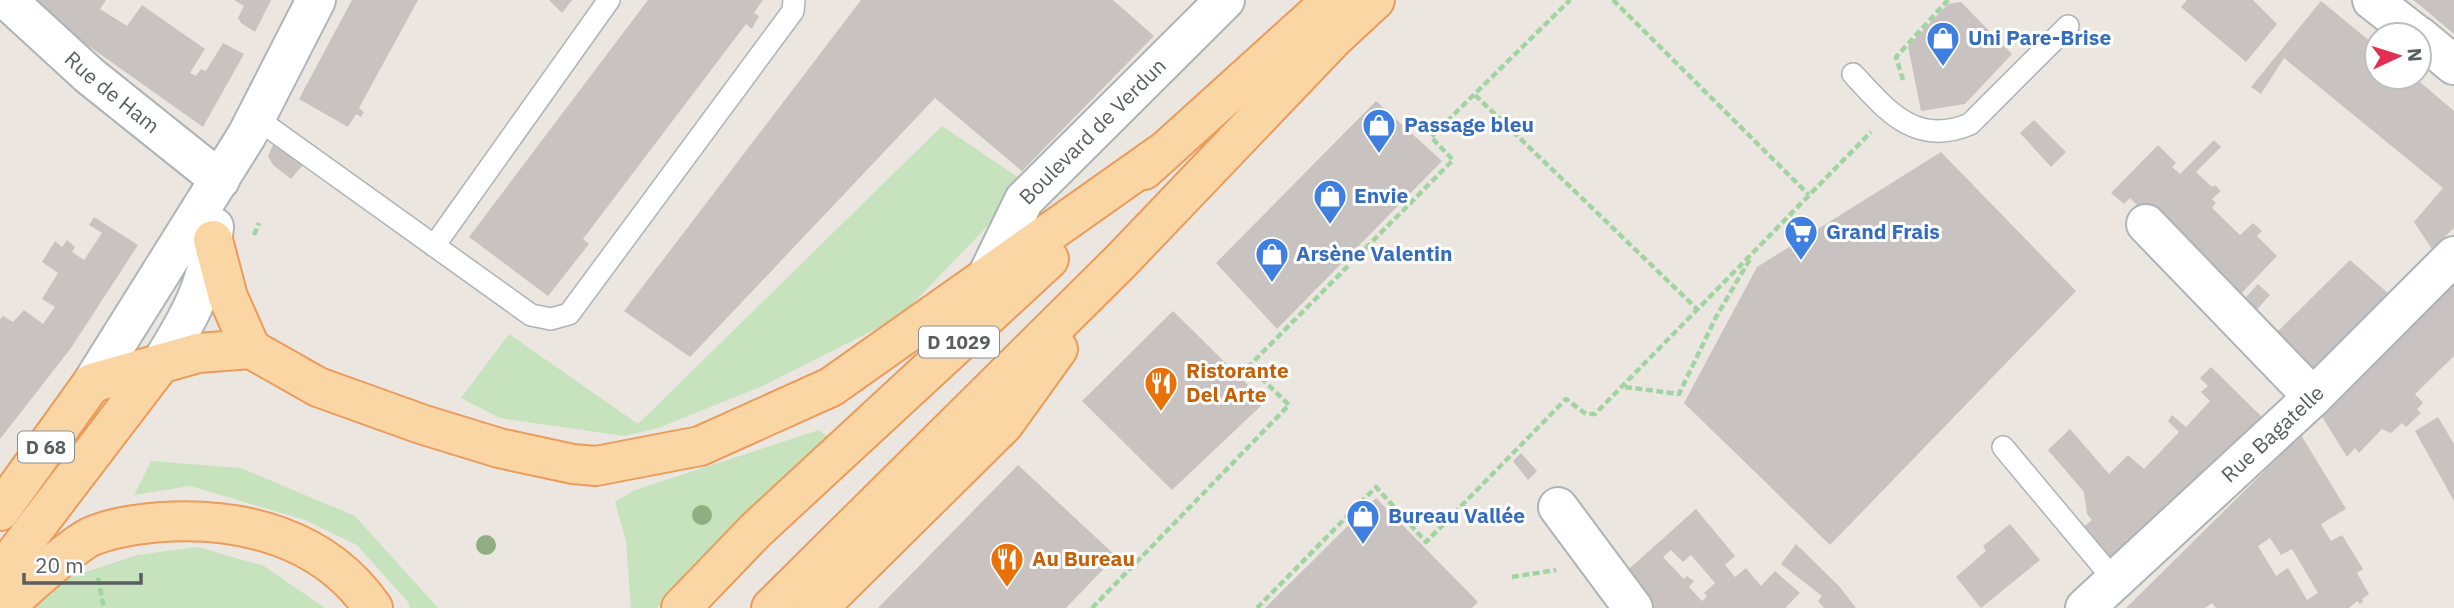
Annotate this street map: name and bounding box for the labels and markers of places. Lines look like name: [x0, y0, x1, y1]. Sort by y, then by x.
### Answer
shop icon: Uni Pare-Brise: [1924, 19, 1962, 68]
place label: Uni Pare-Brise: [1968, 23, 2111, 51]
shop icon: Passage bleu: [1360, 106, 1398, 155]
place label: Passage bleu: [1404, 110, 1534, 138]
shop icon: Envie: [1311, 177, 1349, 226]
place label: Envie: [1354, 181, 1408, 209]
supermarket icon: Grand Frais: [1782, 213, 1820, 262]
place label: Grand Frais: [1826, 217, 1940, 245]
shop icon: Arsène Valentin: [1253, 235, 1291, 284]
place label: Arsène Valentin: [1296, 239, 1453, 267]
place label: Ristorante Del Arte: [1186, 356, 1289, 408]
restaurant icon: Ristorante Del Arte: [1142, 364, 1180, 413]
shop icon: Bureau Vallée: [1344, 497, 1382, 546]
place label: Bureau Vallée: [1388, 501, 1525, 529]
restaurant icon: Au Bureau: [988, 540, 1026, 589]
place label: Au Bureau: [1032, 544, 1135, 572]

